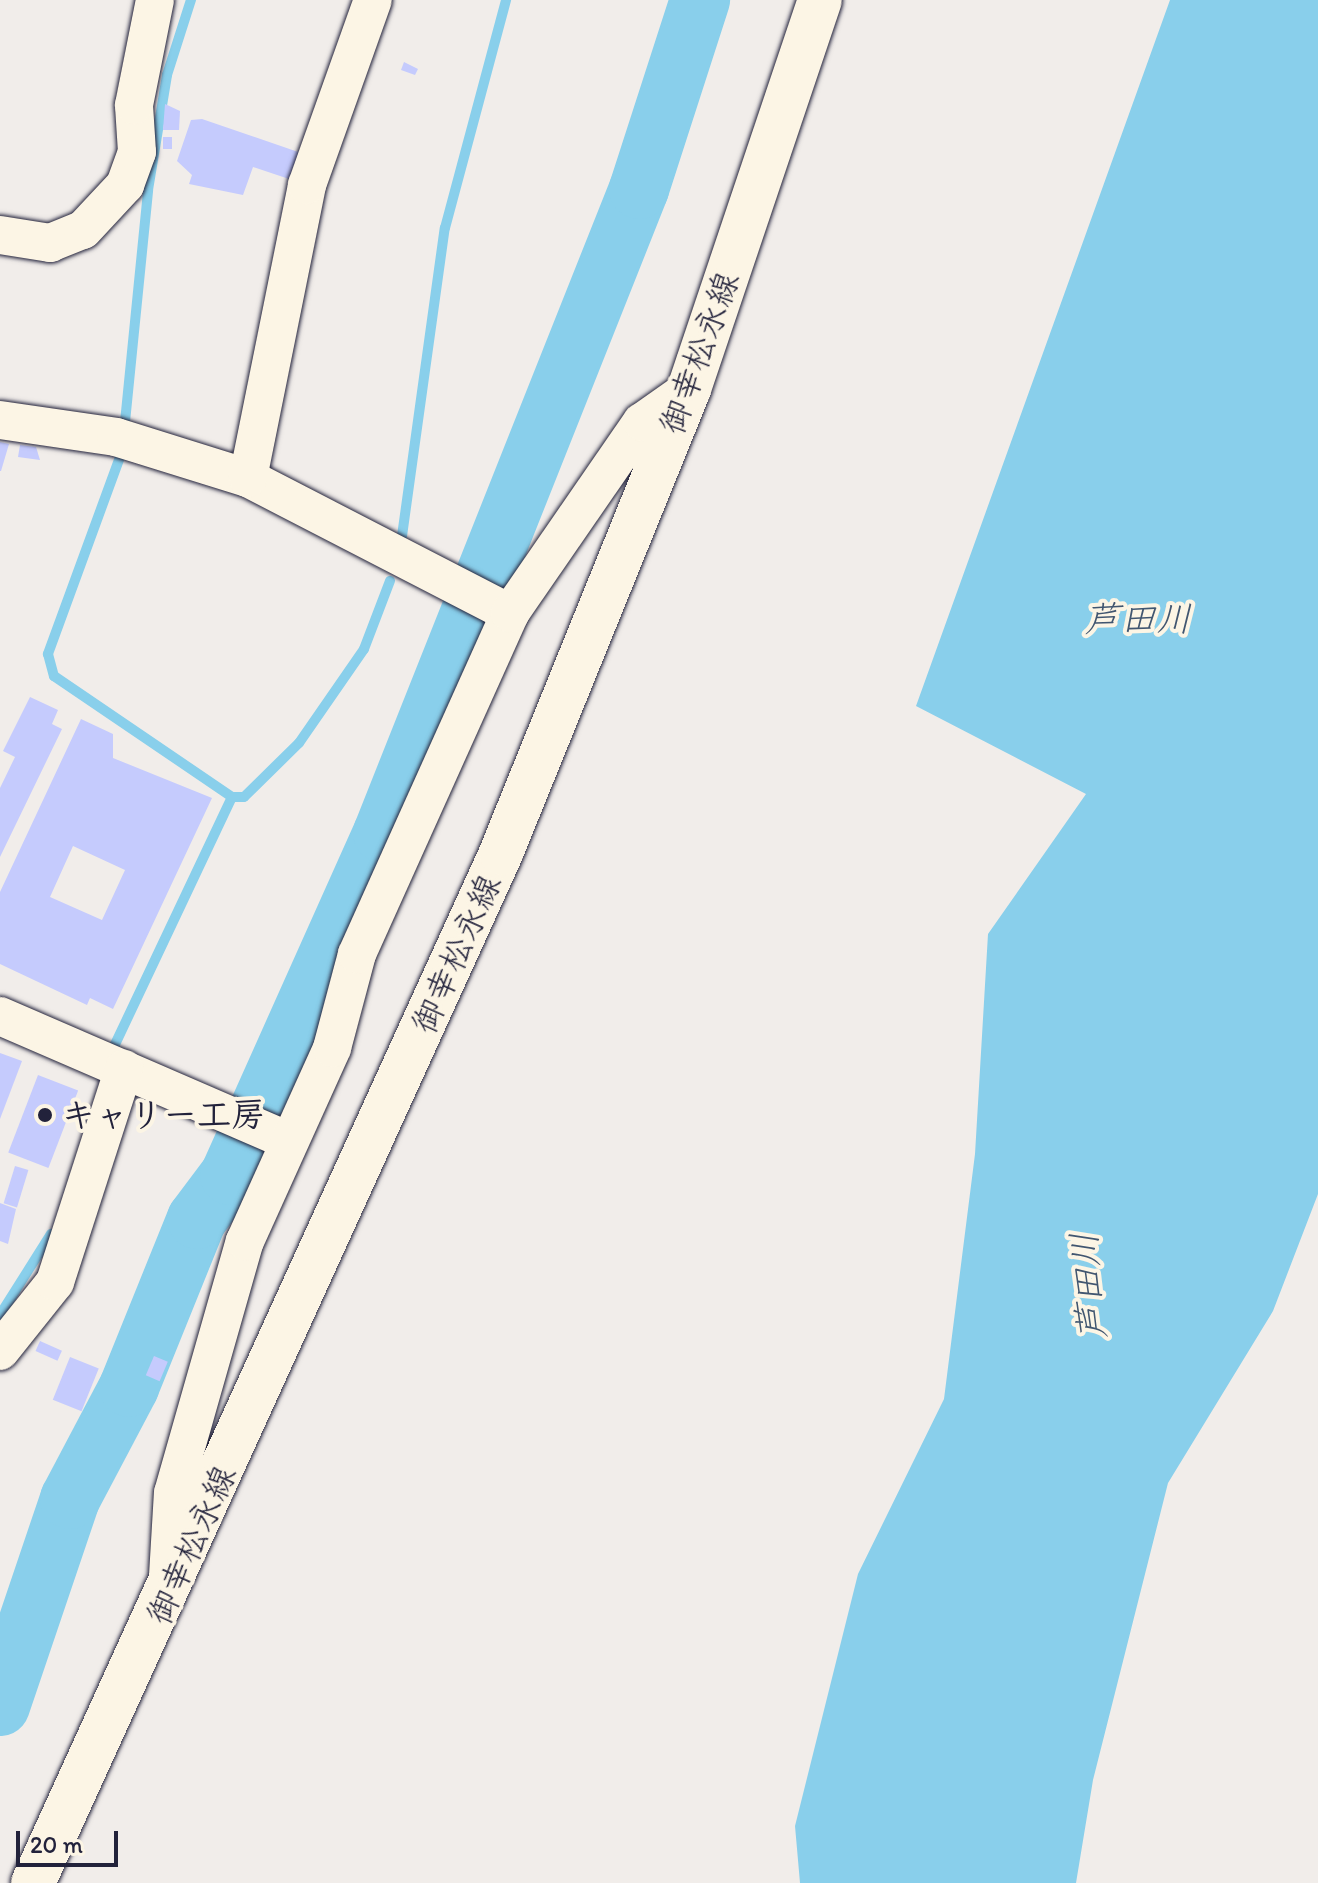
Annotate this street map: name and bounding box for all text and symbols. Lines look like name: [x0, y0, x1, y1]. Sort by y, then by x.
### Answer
street label: 御幸松永線: [651, 266, 747, 440]
water label: 芦田川: [1084, 597, 1192, 641]
street label: 御幸松永線: [403, 868, 509, 1040]
place label: キャリー工房: [61, 1095, 265, 1135]
marker: キャリー工房: [36, 1106, 54, 1124]
water label: 芦田川: [1062, 1230, 1114, 1342]
street label: 御幸松永線: [138, 1459, 244, 1631]
scale bar: [20, 1815, 122, 1865]
text: 20 m: [30, 1830, 83, 1859]

